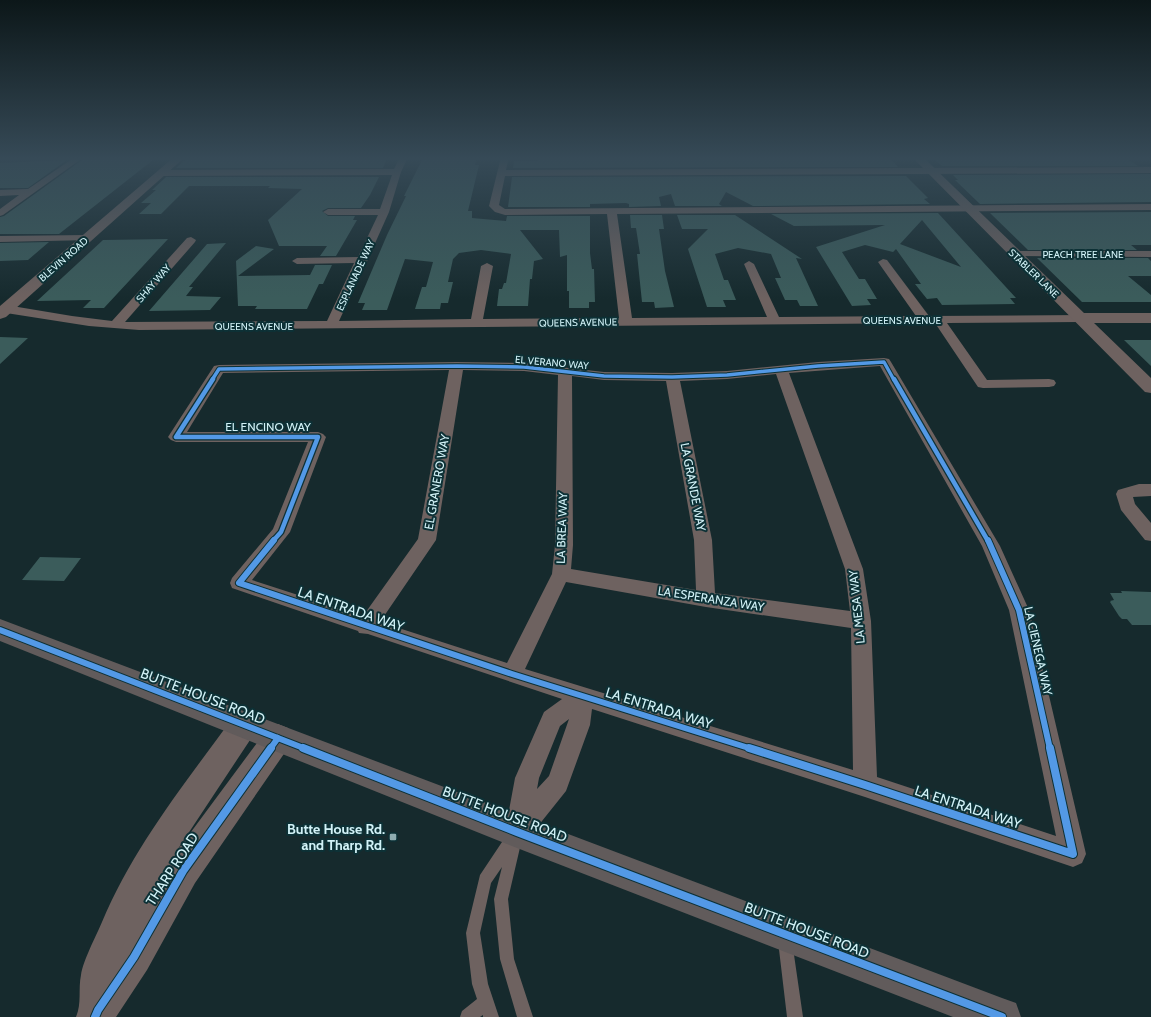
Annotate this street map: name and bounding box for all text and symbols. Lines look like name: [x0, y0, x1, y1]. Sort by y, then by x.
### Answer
street label: BLEVIN ROAD: [36, 234, 91, 284]
street label: ESPLANADE WAY: [333, 237, 378, 313]
street label: STABLER LANE: [1006, 246, 1062, 301]
street label: PEACH TREE LANE: [1042, 248, 1124, 261]
street label: SHAY WAY: [133, 261, 174, 305]
street label: QUEENS AVENUE: [863, 314, 942, 327]
street label: QUEENS AVENUE: [539, 315, 618, 330]
street label: QUEENS AVENUE: [215, 320, 294, 333]
street label: EL VERANO WAY: [515, 353, 590, 372]
street label: EL ENCINO WAY: [225, 419, 311, 434]
street label: EL GRANERO WAY: [421, 433, 452, 531]
street label: LA GRANDE WAY: [678, 441, 709, 533]
street label: LA BREA WAY: [553, 492, 570, 564]
street label: LA MESA WAY: [845, 569, 868, 645]
street label: LA ENTRADA WAY: [296, 582, 407, 636]
street label: LA ESPERANZA WAY: [657, 583, 765, 614]
street label: LA CIENEGA WAY: [1021, 605, 1056, 697]
street label: BUTTE HOUSE ROAD: [138, 664, 268, 728]
street label: LA ENTRADA WAY: [603, 683, 716, 733]
street label: LA ENTRADA WAY: [912, 781, 1025, 833]
street label: BUTTE HOUSE ROAD: [440, 782, 570, 846]
place label: Butte House Rd. and Tharp Rd.: [287, 820, 385, 854]
street label: THARP ROAD: [142, 829, 202, 909]
marker: Butte House Rd. and Tharp Rd.: [388, 832, 398, 842]
street label: BUTTE HOUSE ROAD: [742, 898, 872, 962]

